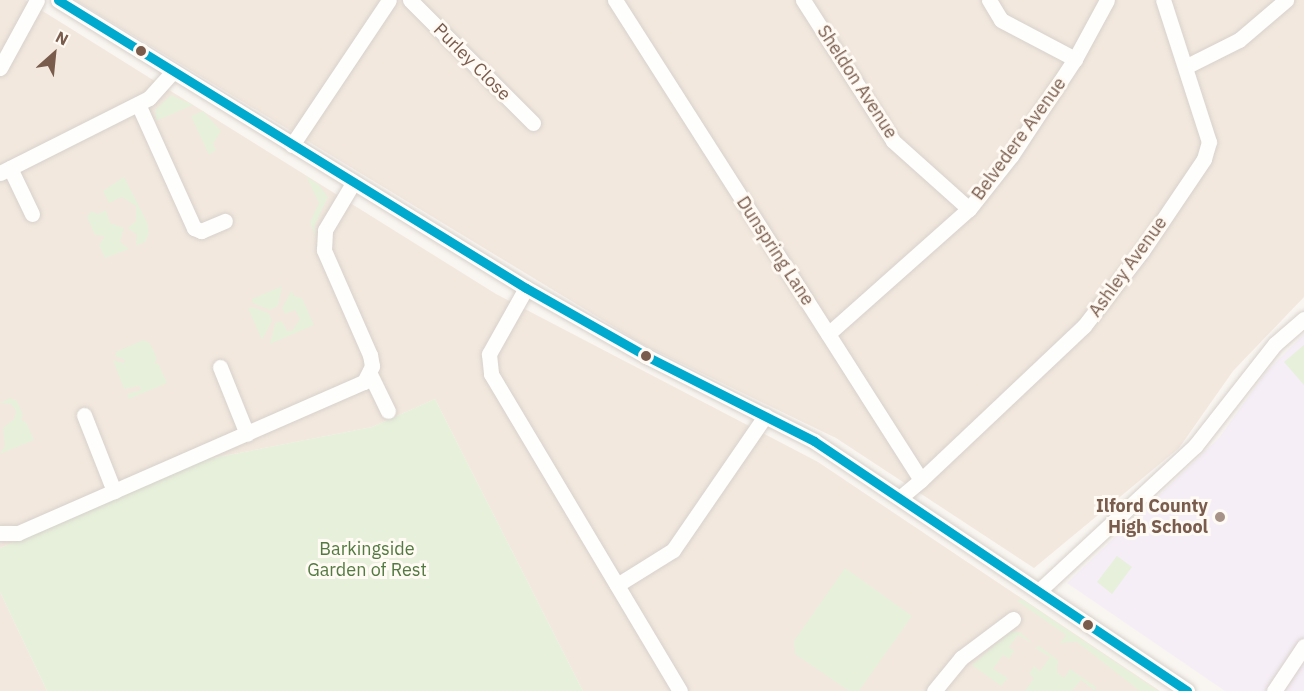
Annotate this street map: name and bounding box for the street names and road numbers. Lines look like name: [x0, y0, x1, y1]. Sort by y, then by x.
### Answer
street label: Purley Close: [429, 19, 515, 105]
street label: Sheldon Avenue: [812, 21, 902, 143]
street label: Belvedere Avenue: [967, 74, 1071, 204]
street label: Dunspring Lane: [732, 192, 818, 310]
street label: Ashley Avenue: [1084, 213, 1172, 321]

